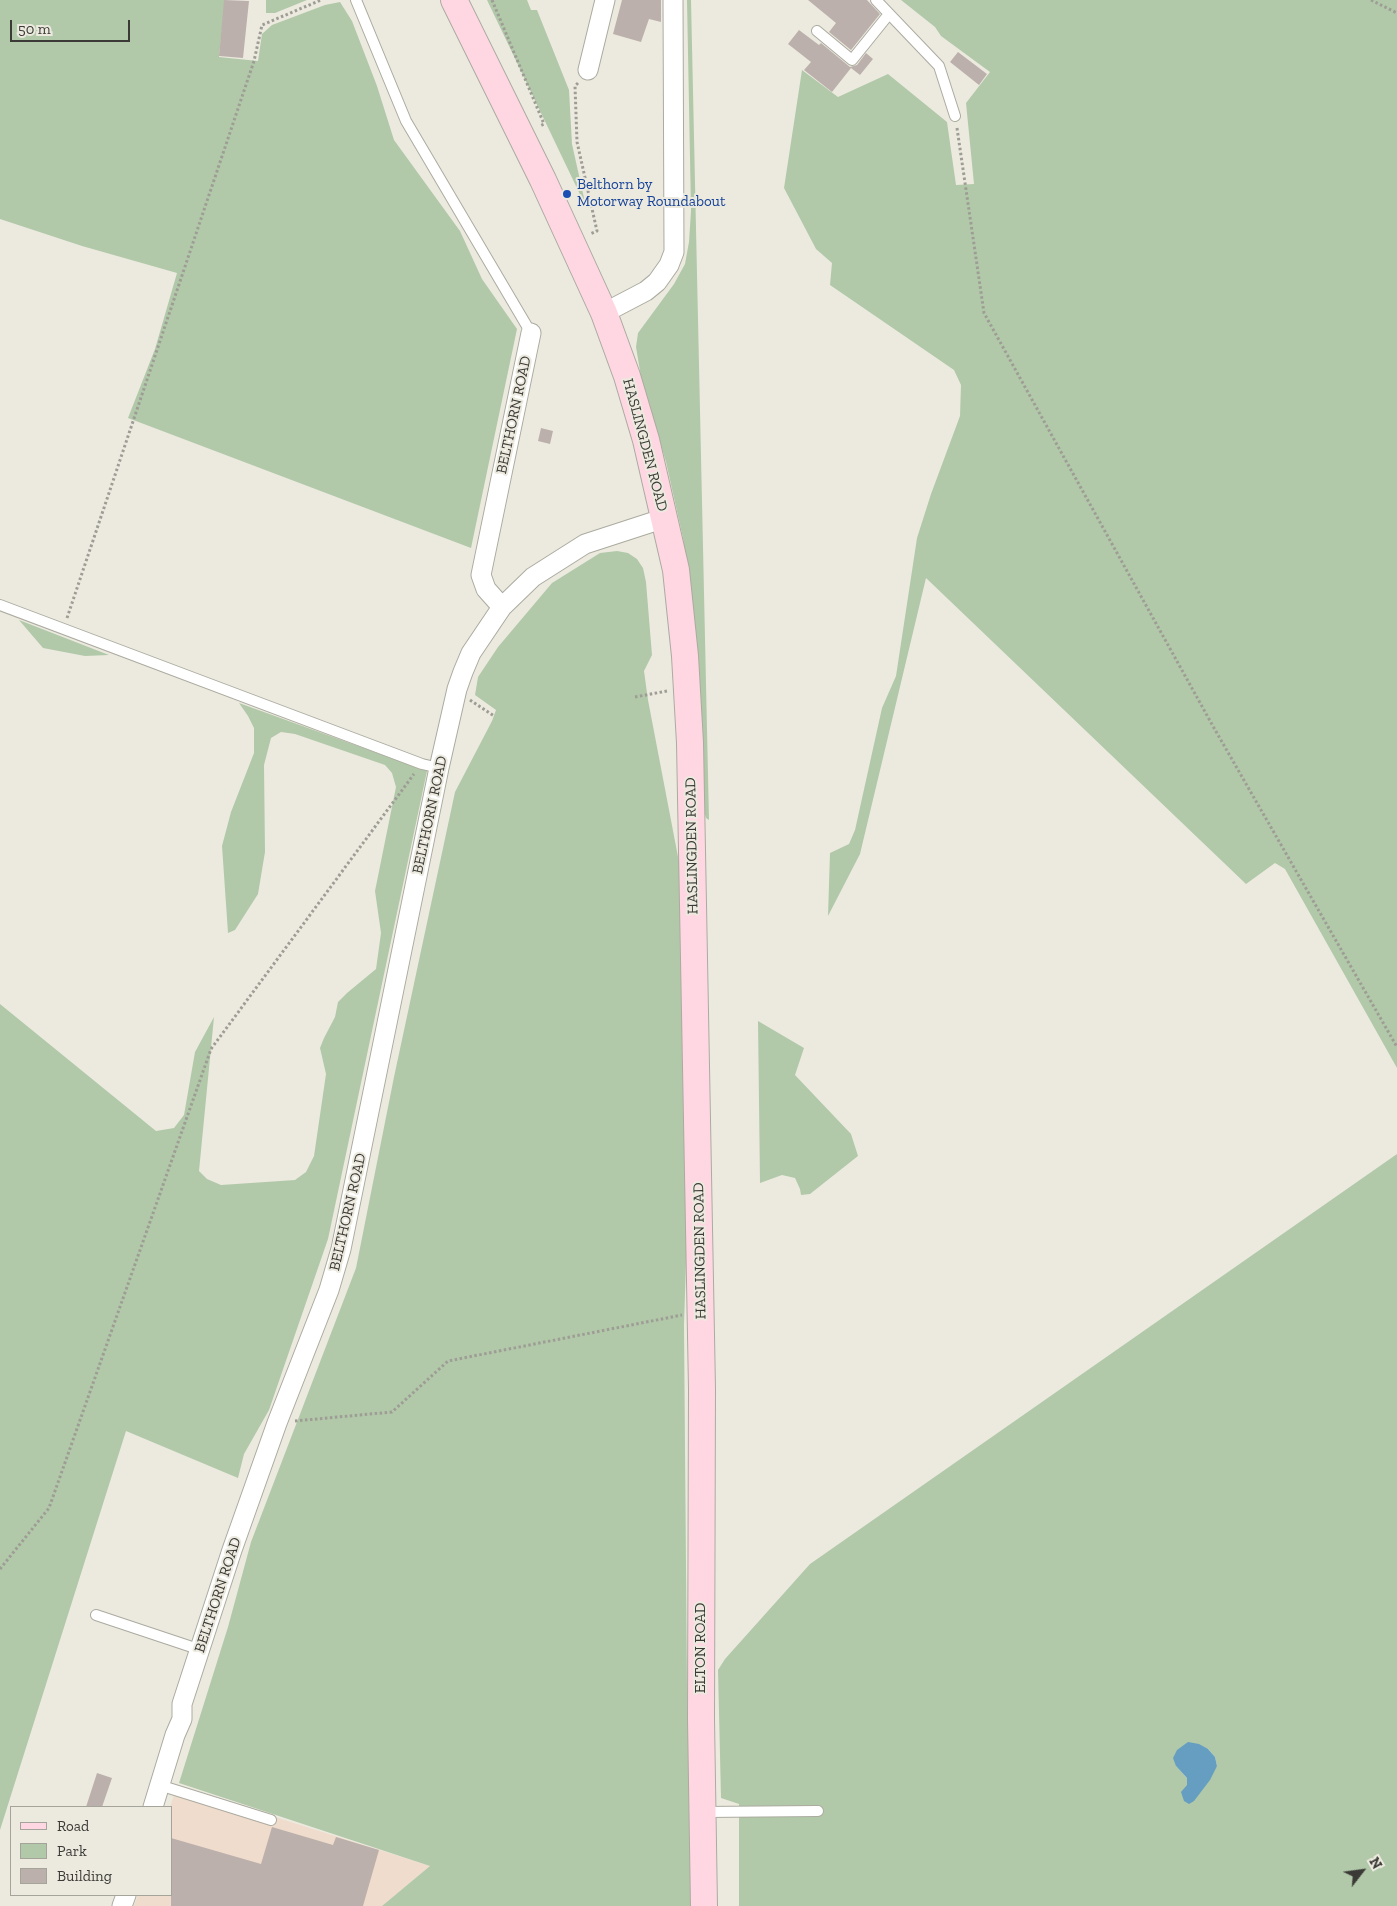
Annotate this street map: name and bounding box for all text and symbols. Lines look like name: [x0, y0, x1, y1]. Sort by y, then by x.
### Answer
scale bar: [12, 10, 132, 42]
text: 50 m: [18, 20, 51, 38]
place label: Belthorn by Motorway Roundabout: [577, 176, 726, 211]
marker: Belthorn by Motorway Roundabout: [561, 188, 573, 200]
street label: BELTHORN ROAD: [493, 354, 535, 476]
street label: HASLINGDEN ROAD: [619, 377, 671, 513]
street label: BELTHORN ROAD: [409, 754, 451, 876]
street label: HASLINGDEN ROAD: [682, 777, 702, 915]
street label: BELTHORN ROAD: [326, 1151, 370, 1273]
street label: HASLINGDEN ROAD: [690, 1182, 710, 1320]
street label: BELTHORN ROAD: [191, 1535, 245, 1655]
street label: ELTON ROAD: [692, 1603, 710, 1693]
legend: [10, 1806, 172, 1896]
text: Road: [57, 1817, 89, 1835]
text: Park: [57, 1842, 87, 1860]
north arrow: [1337, 1846, 1387, 1896]
text: N: [1365, 1854, 1385, 1872]
text: Building: [57, 1867, 112, 1885]

